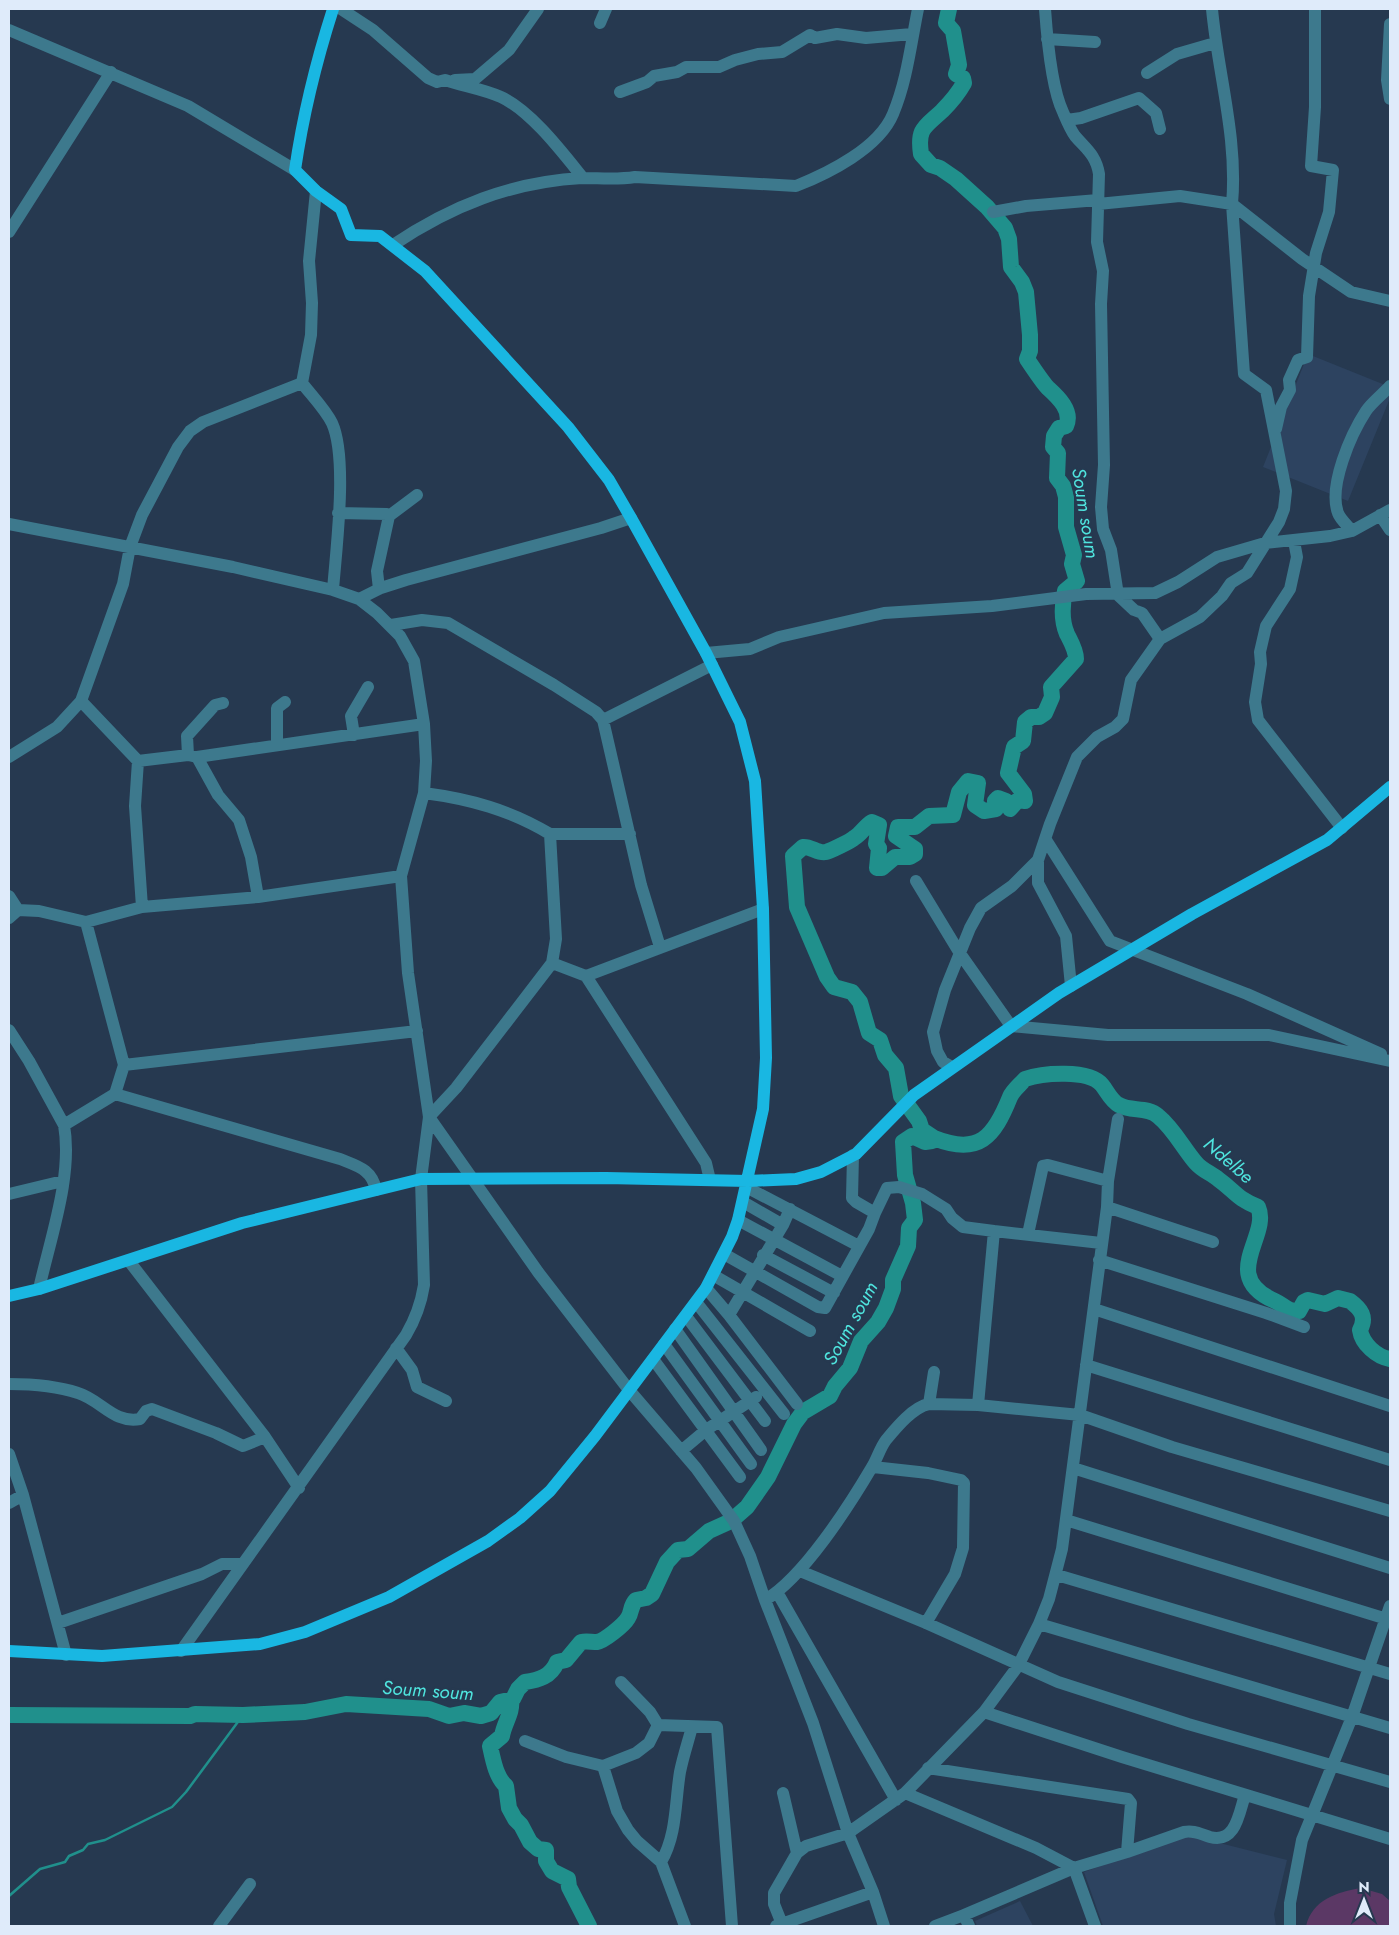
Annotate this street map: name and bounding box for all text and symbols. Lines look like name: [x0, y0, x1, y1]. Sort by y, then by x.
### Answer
water label: Soum soum: [1065, 466, 1106, 560]
water label: Ndelbe: [1198, 1131, 1260, 1190]
water label: Soum soum: [816, 1277, 884, 1370]
water label: Soum soum: [381, 1674, 475, 1707]
north arrow: [1339, 1875, 1389, 1925]
text: N: [1358, 1877, 1370, 1897]

